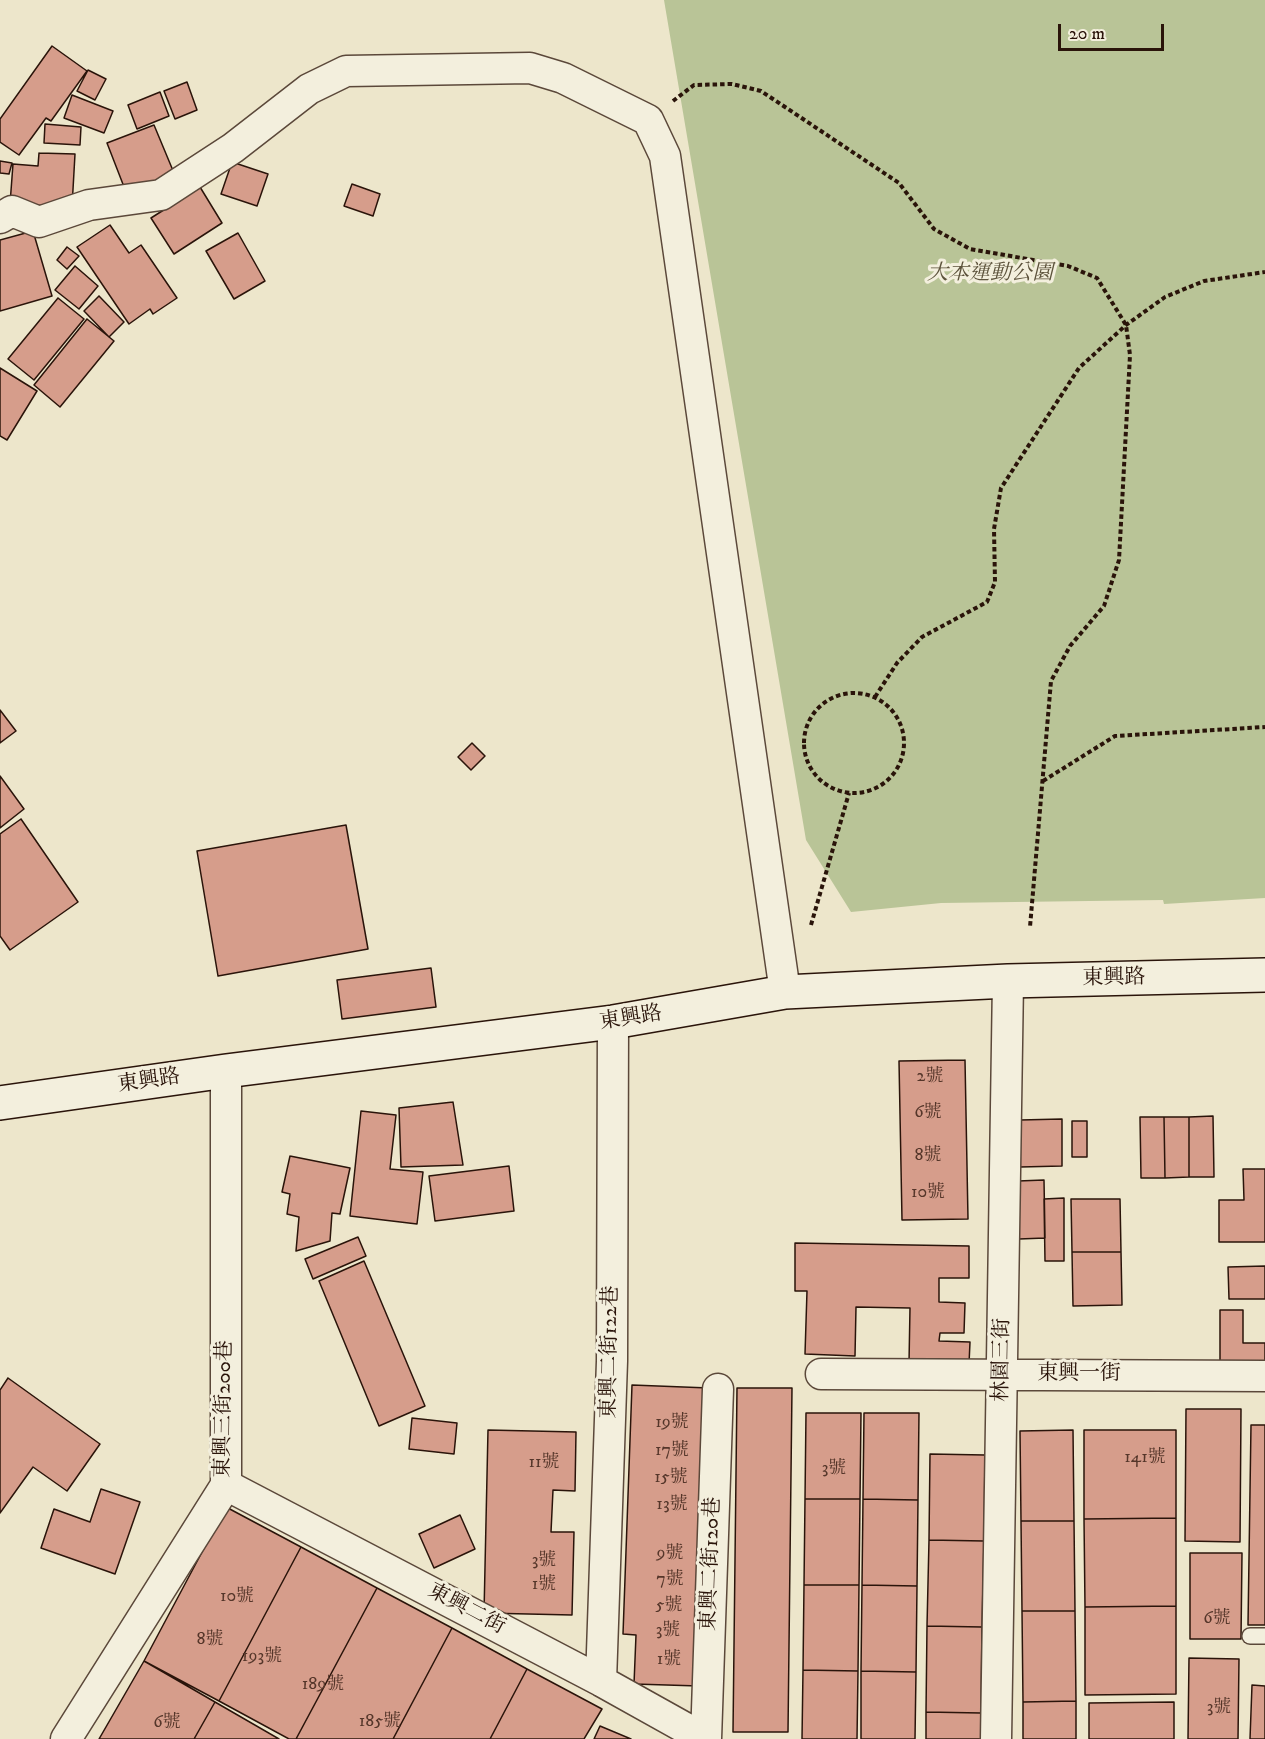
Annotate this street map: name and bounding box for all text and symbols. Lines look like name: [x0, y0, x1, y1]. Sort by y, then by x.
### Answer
scale bar: [1061, 12, 1168, 50]
text: 20 m: [1069, 23, 1105, 45]
park label: 大本運動公園: [927, 262, 1053, 288]
street label: 東興路: [1082, 966, 1146, 992]
street label: 東興路: [598, 1002, 664, 1036]
street label: 東興路: [116, 1065, 182, 1099]
house number: 2號: [917, 1066, 943, 1088]
house number: 6號: [914, 1102, 942, 1124]
house number: 8號: [914, 1145, 942, 1167]
house number: 10號: [911, 1182, 945, 1204]
street label: 東興二街122巷: [597, 1285, 625, 1419]
street label: 林園三街: [990, 1318, 1016, 1402]
street label: 東興三街200巷: [211, 1340, 239, 1478]
street label: 東興一街: [1037, 1362, 1121, 1388]
house number: 19號: [655, 1412, 689, 1434]
house number: 17號: [655, 1440, 689, 1462]
house number: 141號: [1124, 1447, 1166, 1469]
house number: 11號: [528, 1452, 560, 1474]
house number: 3號: [822, 1458, 846, 1480]
house number: 15號: [654, 1467, 688, 1489]
house number: 13號: [656, 1494, 688, 1516]
street label: 東興二街120巷: [697, 1496, 727, 1632]
house number: 9號: [657, 1543, 683, 1565]
house number: 3號: [532, 1550, 556, 1572]
house number: 7號: [656, 1569, 684, 1591]
house number: 1號: [532, 1574, 556, 1596]
street label: 東興二街: [423, 1579, 509, 1641]
house number: 10號: [220, 1586, 254, 1608]
house number: 5號: [656, 1595, 682, 1617]
house number: 6號: [1203, 1608, 1231, 1630]
house number: 3號: [656, 1620, 680, 1642]
house number: 8號: [196, 1629, 224, 1651]
house number: 193號: [242, 1646, 282, 1668]
house number: 1號: [657, 1649, 681, 1671]
house number: 189號: [302, 1674, 344, 1696]
house number: 3號: [1207, 1697, 1231, 1719]
house number: 185號: [359, 1711, 401, 1733]
house number: 6號: [153, 1712, 181, 1734]

